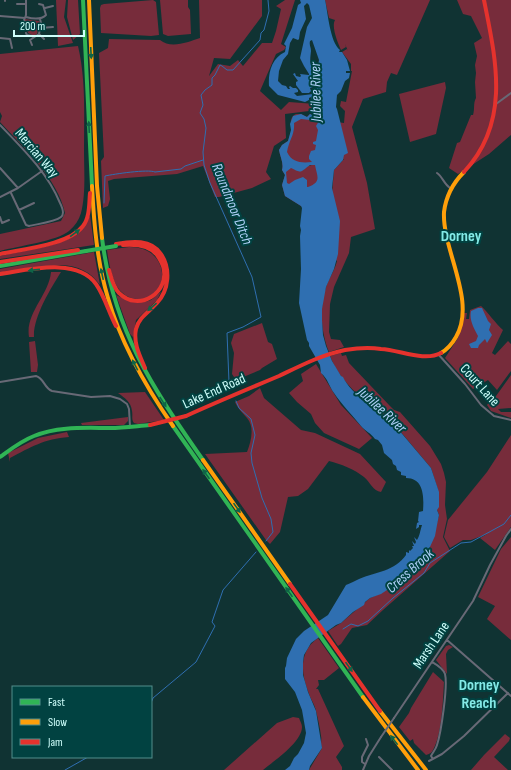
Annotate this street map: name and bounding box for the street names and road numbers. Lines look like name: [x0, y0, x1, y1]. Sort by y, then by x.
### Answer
street label: Mercian Way: [12, 125, 63, 182]
street label: Court Lane: [457, 360, 503, 410]
street label: Lake End Road: [180, 370, 248, 412]
street label: Marsh Lane: [409, 618, 453, 672]

